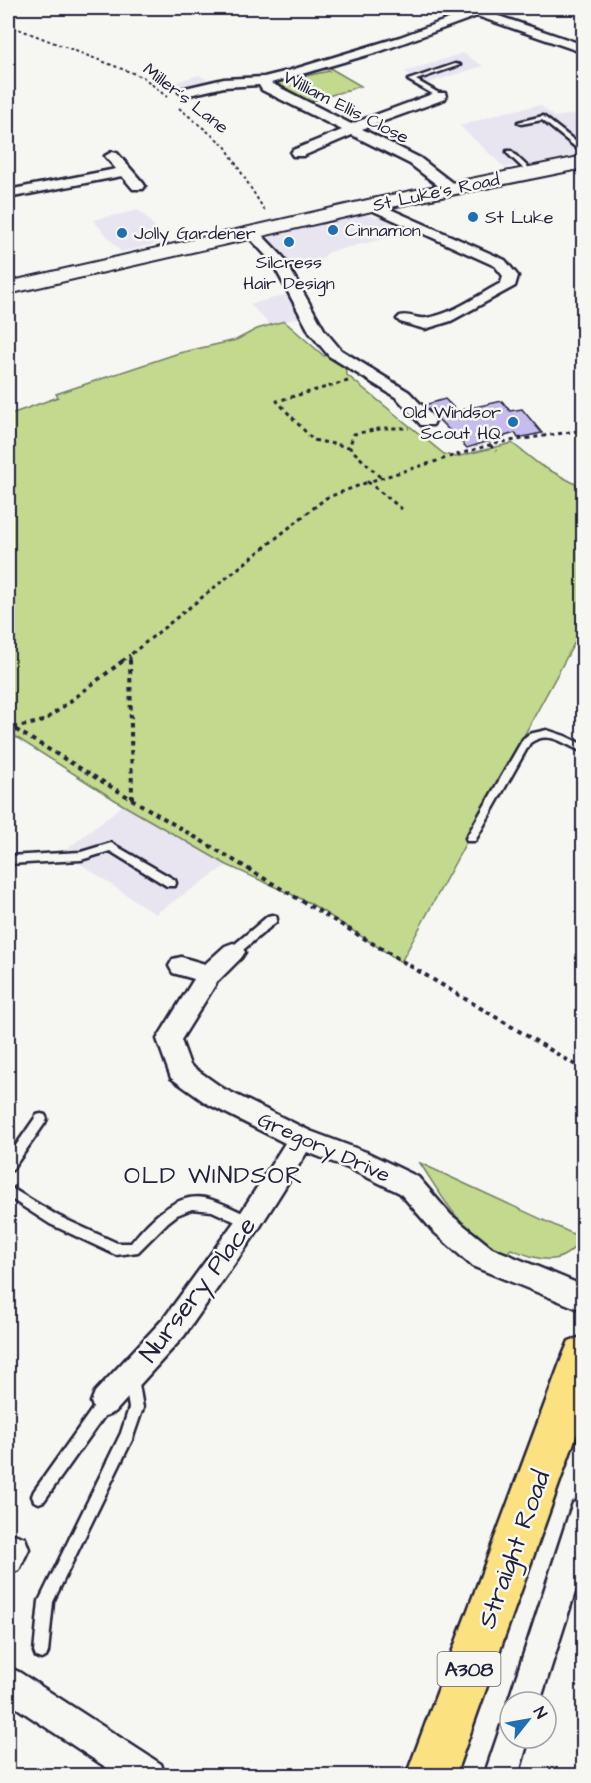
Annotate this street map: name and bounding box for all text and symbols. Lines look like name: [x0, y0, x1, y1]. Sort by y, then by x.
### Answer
street label: Miller's Lane: [138, 57, 234, 140]
street label: William Ellis Close: [279, 65, 413, 150]
street label: St Luke's Road: [370, 167, 502, 218]
place label: St Luke: [485, 205, 554, 230]
marker: St Luke: [466, 210, 480, 224]
place label: Cinnamon: [345, 218, 421, 243]
place label: Jolly Gardener: [134, 221, 256, 247]
marker: Cinnamon: [326, 223, 340, 237]
marker: Jolly Gardener: [115, 226, 129, 240]
marker: Silcress Hair Design: [282, 235, 296, 249]
place label: Silcress Hair Design: [243, 250, 335, 297]
place label: Old Windsor Scout HQ: [403, 400, 501, 446]
marker: Old Windsor Scout HQ: [506, 415, 520, 429]
street label: Gregory Drive: [252, 1105, 395, 1191]
district label: OLD WINDSOR: [124, 1159, 304, 1193]
street label: Nursery Place: [131, 1209, 266, 1371]
street label: Straight Road: [469, 1465, 561, 1634]
road number: A308: [438, 1652, 500, 1686]
north arrow: [498, 1690, 558, 1750]
text: N: [528, 1703, 552, 1723]

